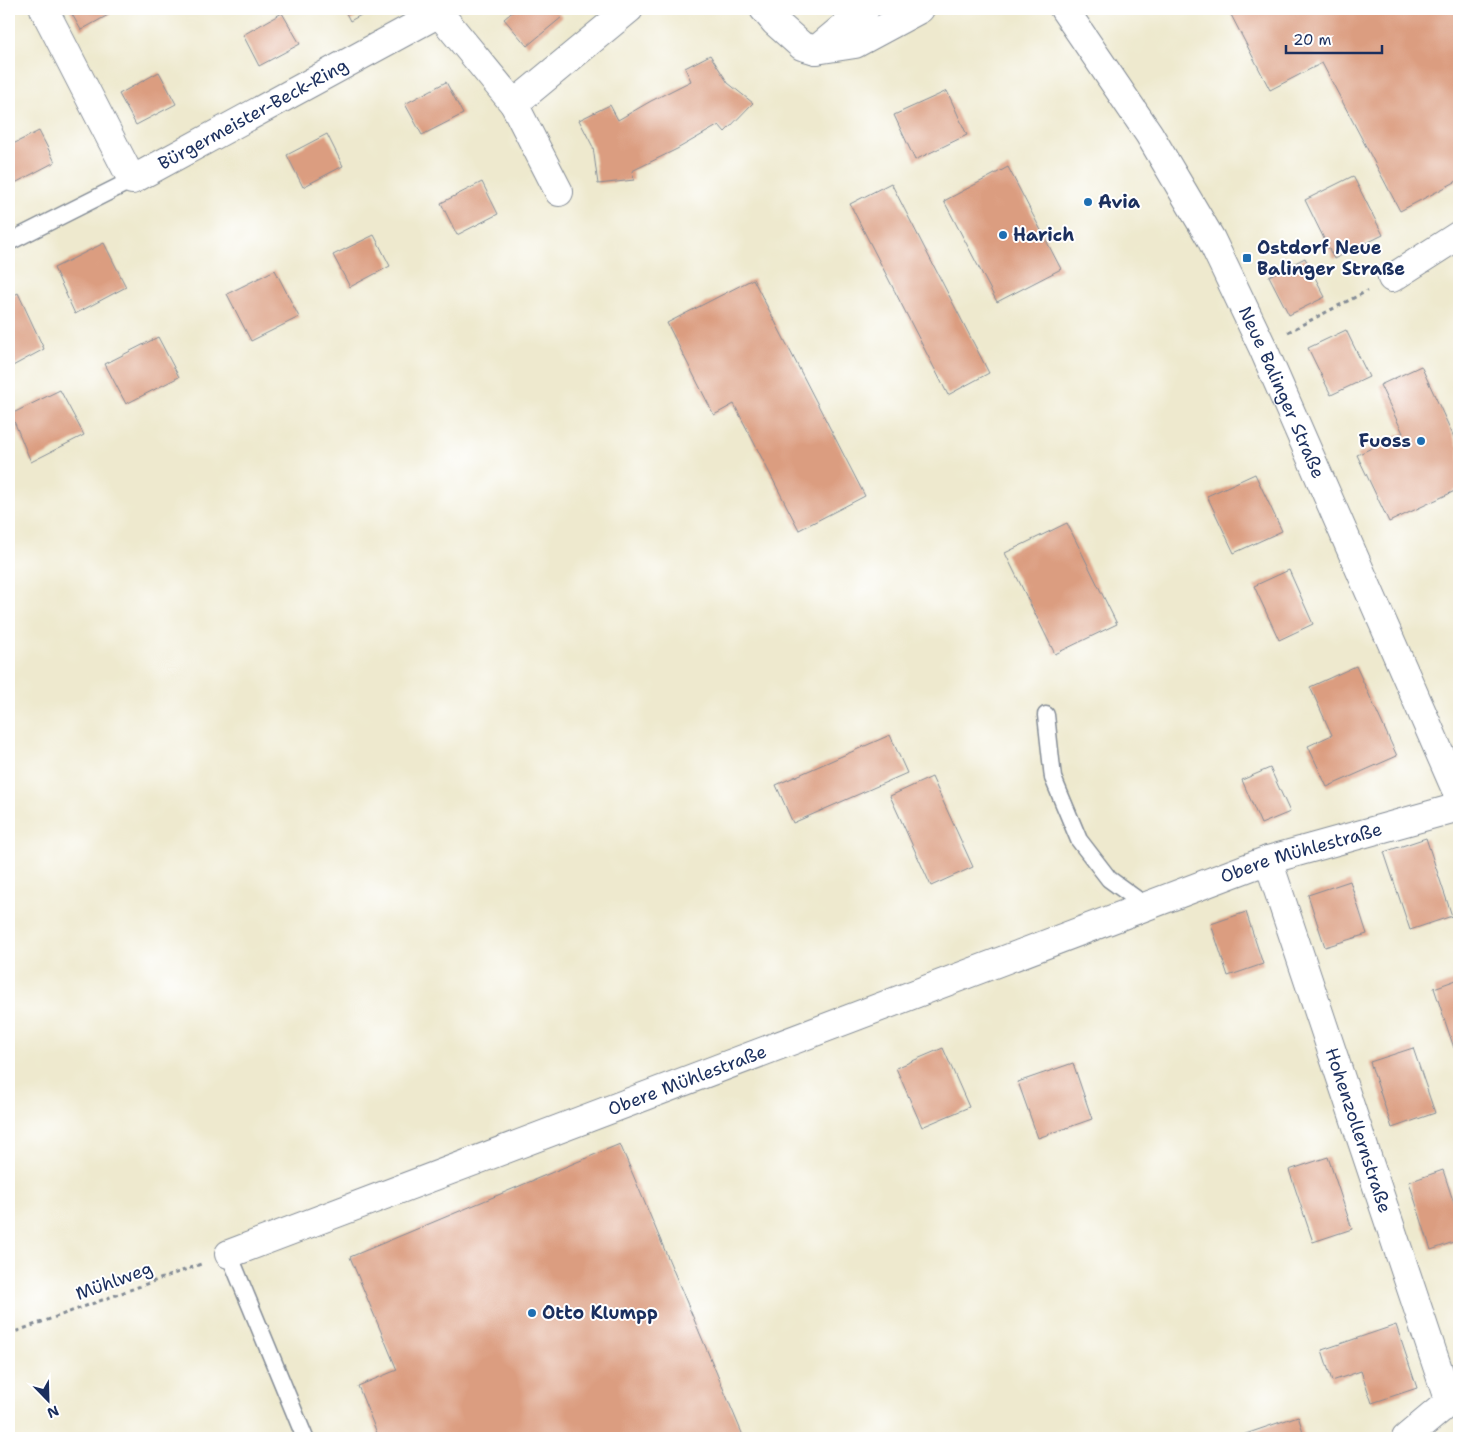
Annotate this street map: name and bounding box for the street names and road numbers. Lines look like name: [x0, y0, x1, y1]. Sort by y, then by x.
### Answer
street label: Bürgermeister-Beck-Ring: [154, 53, 352, 176]
street label: Neue Balinger Straße: [1233, 302, 1330, 482]
street label: Obere Mühlestraße: [1217, 817, 1385, 889]
street label: Obere Mühlestraße: [604, 1039, 770, 1121]
street label: Hohenzollernstraße: [1320, 1045, 1397, 1216]
street label: Mühlweg: [72, 1256, 156, 1306]

